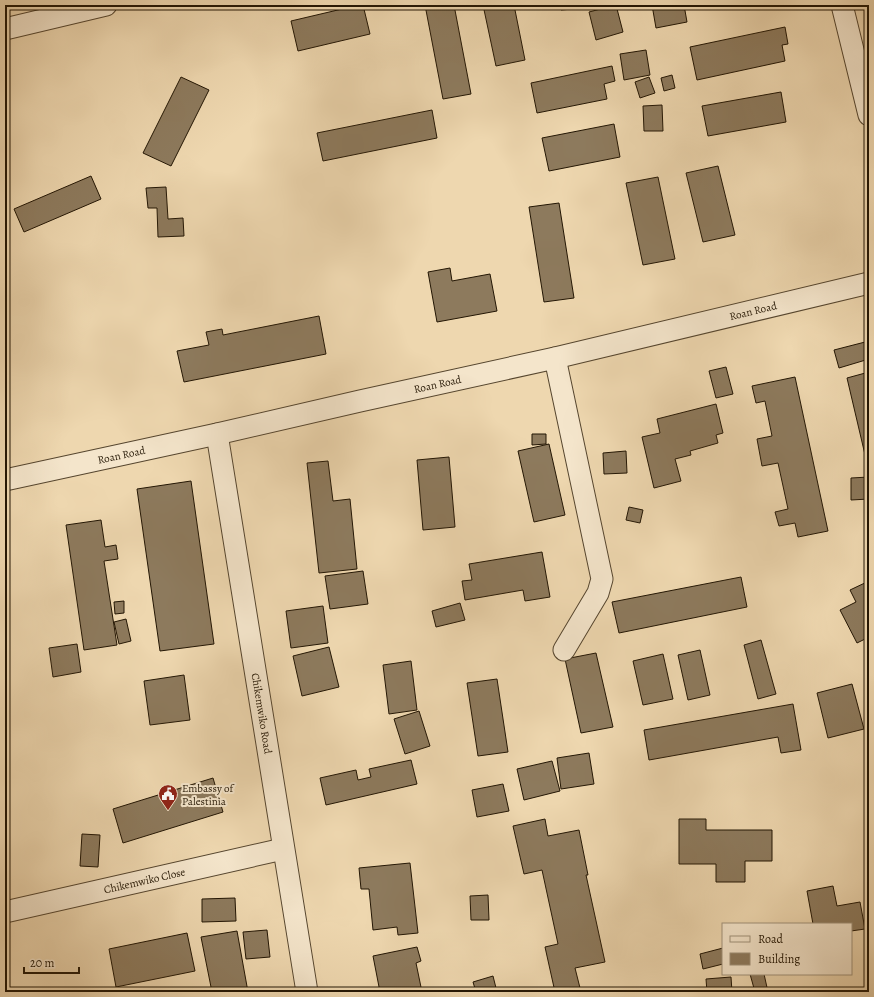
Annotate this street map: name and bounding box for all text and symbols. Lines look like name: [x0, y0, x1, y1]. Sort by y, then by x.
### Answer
street label: Roan Road: [728, 298, 778, 324]
street label: Roan Road: [412, 371, 463, 396]
street label: Roan Road: [96, 442, 147, 467]
street label: Chikemwiko Road: [248, 672, 276, 755]
place label: Embassy of Palestinia: [182, 781, 234, 809]
public building icon: Embassy of Palestinia: [157, 783, 179, 811]
street label: Chikemwiko Close: [102, 864, 187, 897]
legend: [722, 923, 852, 975]
text: Road: [758, 931, 784, 947]
scale bar: [24, 949, 79, 975]
text: Building: [758, 951, 800, 967]
text: 20 m: [30, 955, 54, 971]

